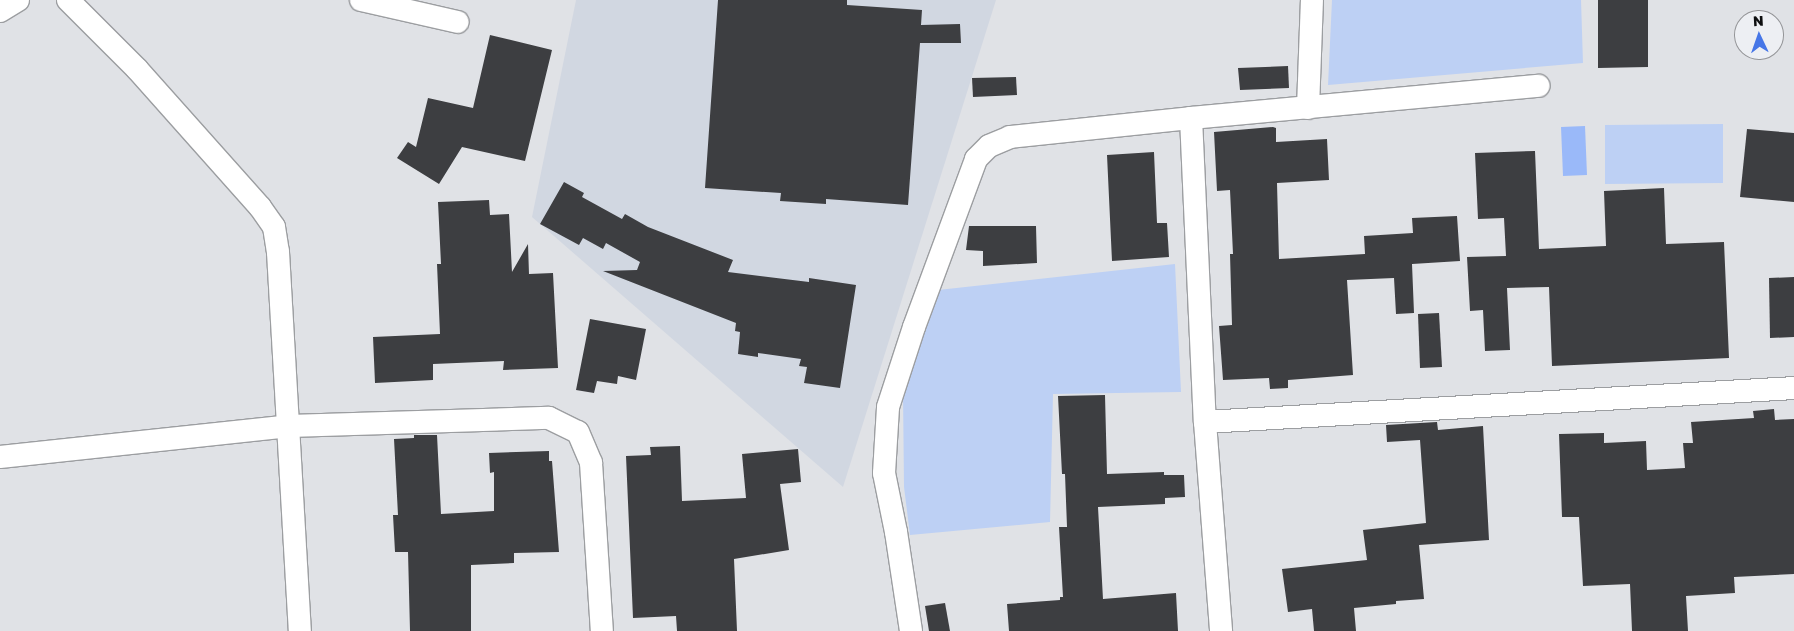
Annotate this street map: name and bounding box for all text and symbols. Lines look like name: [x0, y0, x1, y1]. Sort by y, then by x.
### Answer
north arrow: [1734, 10, 1784, 60]
text: N: [1752, 12, 1764, 29]

